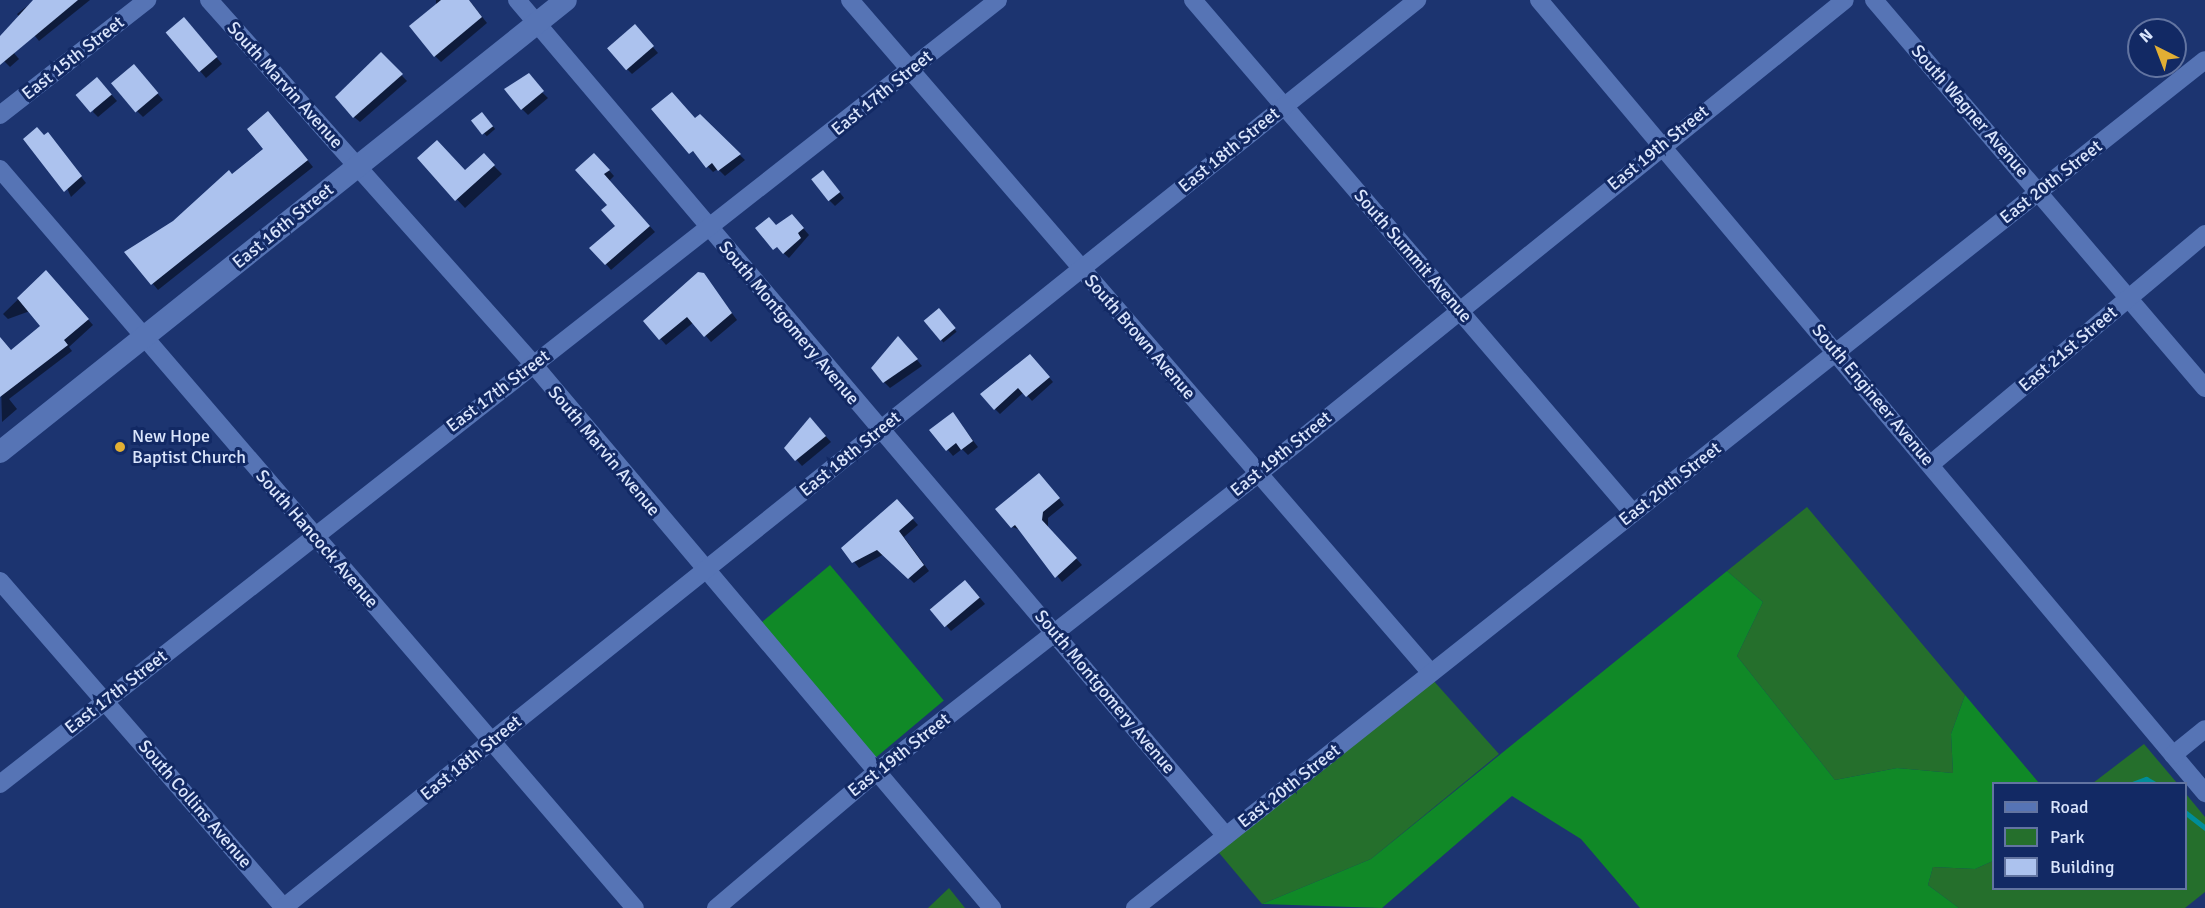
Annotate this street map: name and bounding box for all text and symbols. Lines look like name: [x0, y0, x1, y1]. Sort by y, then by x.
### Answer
street label: East 15th Street: [18, 11, 128, 105]
street label: South Marvin Avenue: [222, 17, 348, 153]
north arrow: [2127, 18, 2187, 78]
text: N: [2135, 25, 2157, 47]
street label: South Wagner Avenue: [1907, 40, 2033, 182]
street label: East 17th Street: [827, 46, 937, 140]
street label: East 19th Street: [1603, 101, 1713, 195]
street label: East 18th Street: [1174, 103, 1284, 197]
street label: East 20th Street: [1996, 135, 2106, 229]
street label: East 16th Street: [228, 179, 338, 273]
street label: South Summit Avenue: [1349, 185, 1477, 327]
street label: South Montgomery Avenue: [714, 237, 864, 409]
street label: South Brown Avenue: [1080, 270, 1200, 404]
street label: East 21st Street: [2014, 302, 2122, 396]
street label: South Engineer Avenue: [1807, 320, 1939, 470]
street label: East 17th Street: [442, 345, 554, 437]
street label: South Marvin Avenue: [543, 382, 665, 520]
street label: East 18th Street: [795, 407, 905, 501]
street label: East 19th Street: [1226, 407, 1336, 501]
place label: New Hope Baptist Church: [132, 426, 246, 468]
street label: East 20th Street: [1615, 437, 1725, 531]
marker: New Hope Baptist Church: [113, 440, 127, 454]
street label: South Hancock Avenue: [251, 466, 383, 612]
street label: South Montgomery Avenue: [1030, 606, 1180, 778]
street label: East 17th Street: [61, 645, 171, 739]
street label: East 19th Street: [844, 708, 954, 802]
street label: East 18th Street: [416, 711, 526, 805]
street label: South Collins Avenue: [134, 736, 256, 872]
street label: East 20th Street: [1234, 739, 1344, 833]
legend: [1992, 782, 2187, 890]
text: Road: [2050, 796, 2089, 818]
text: Park: [2050, 826, 2085, 848]
text: Building: [2050, 856, 2114, 878]

